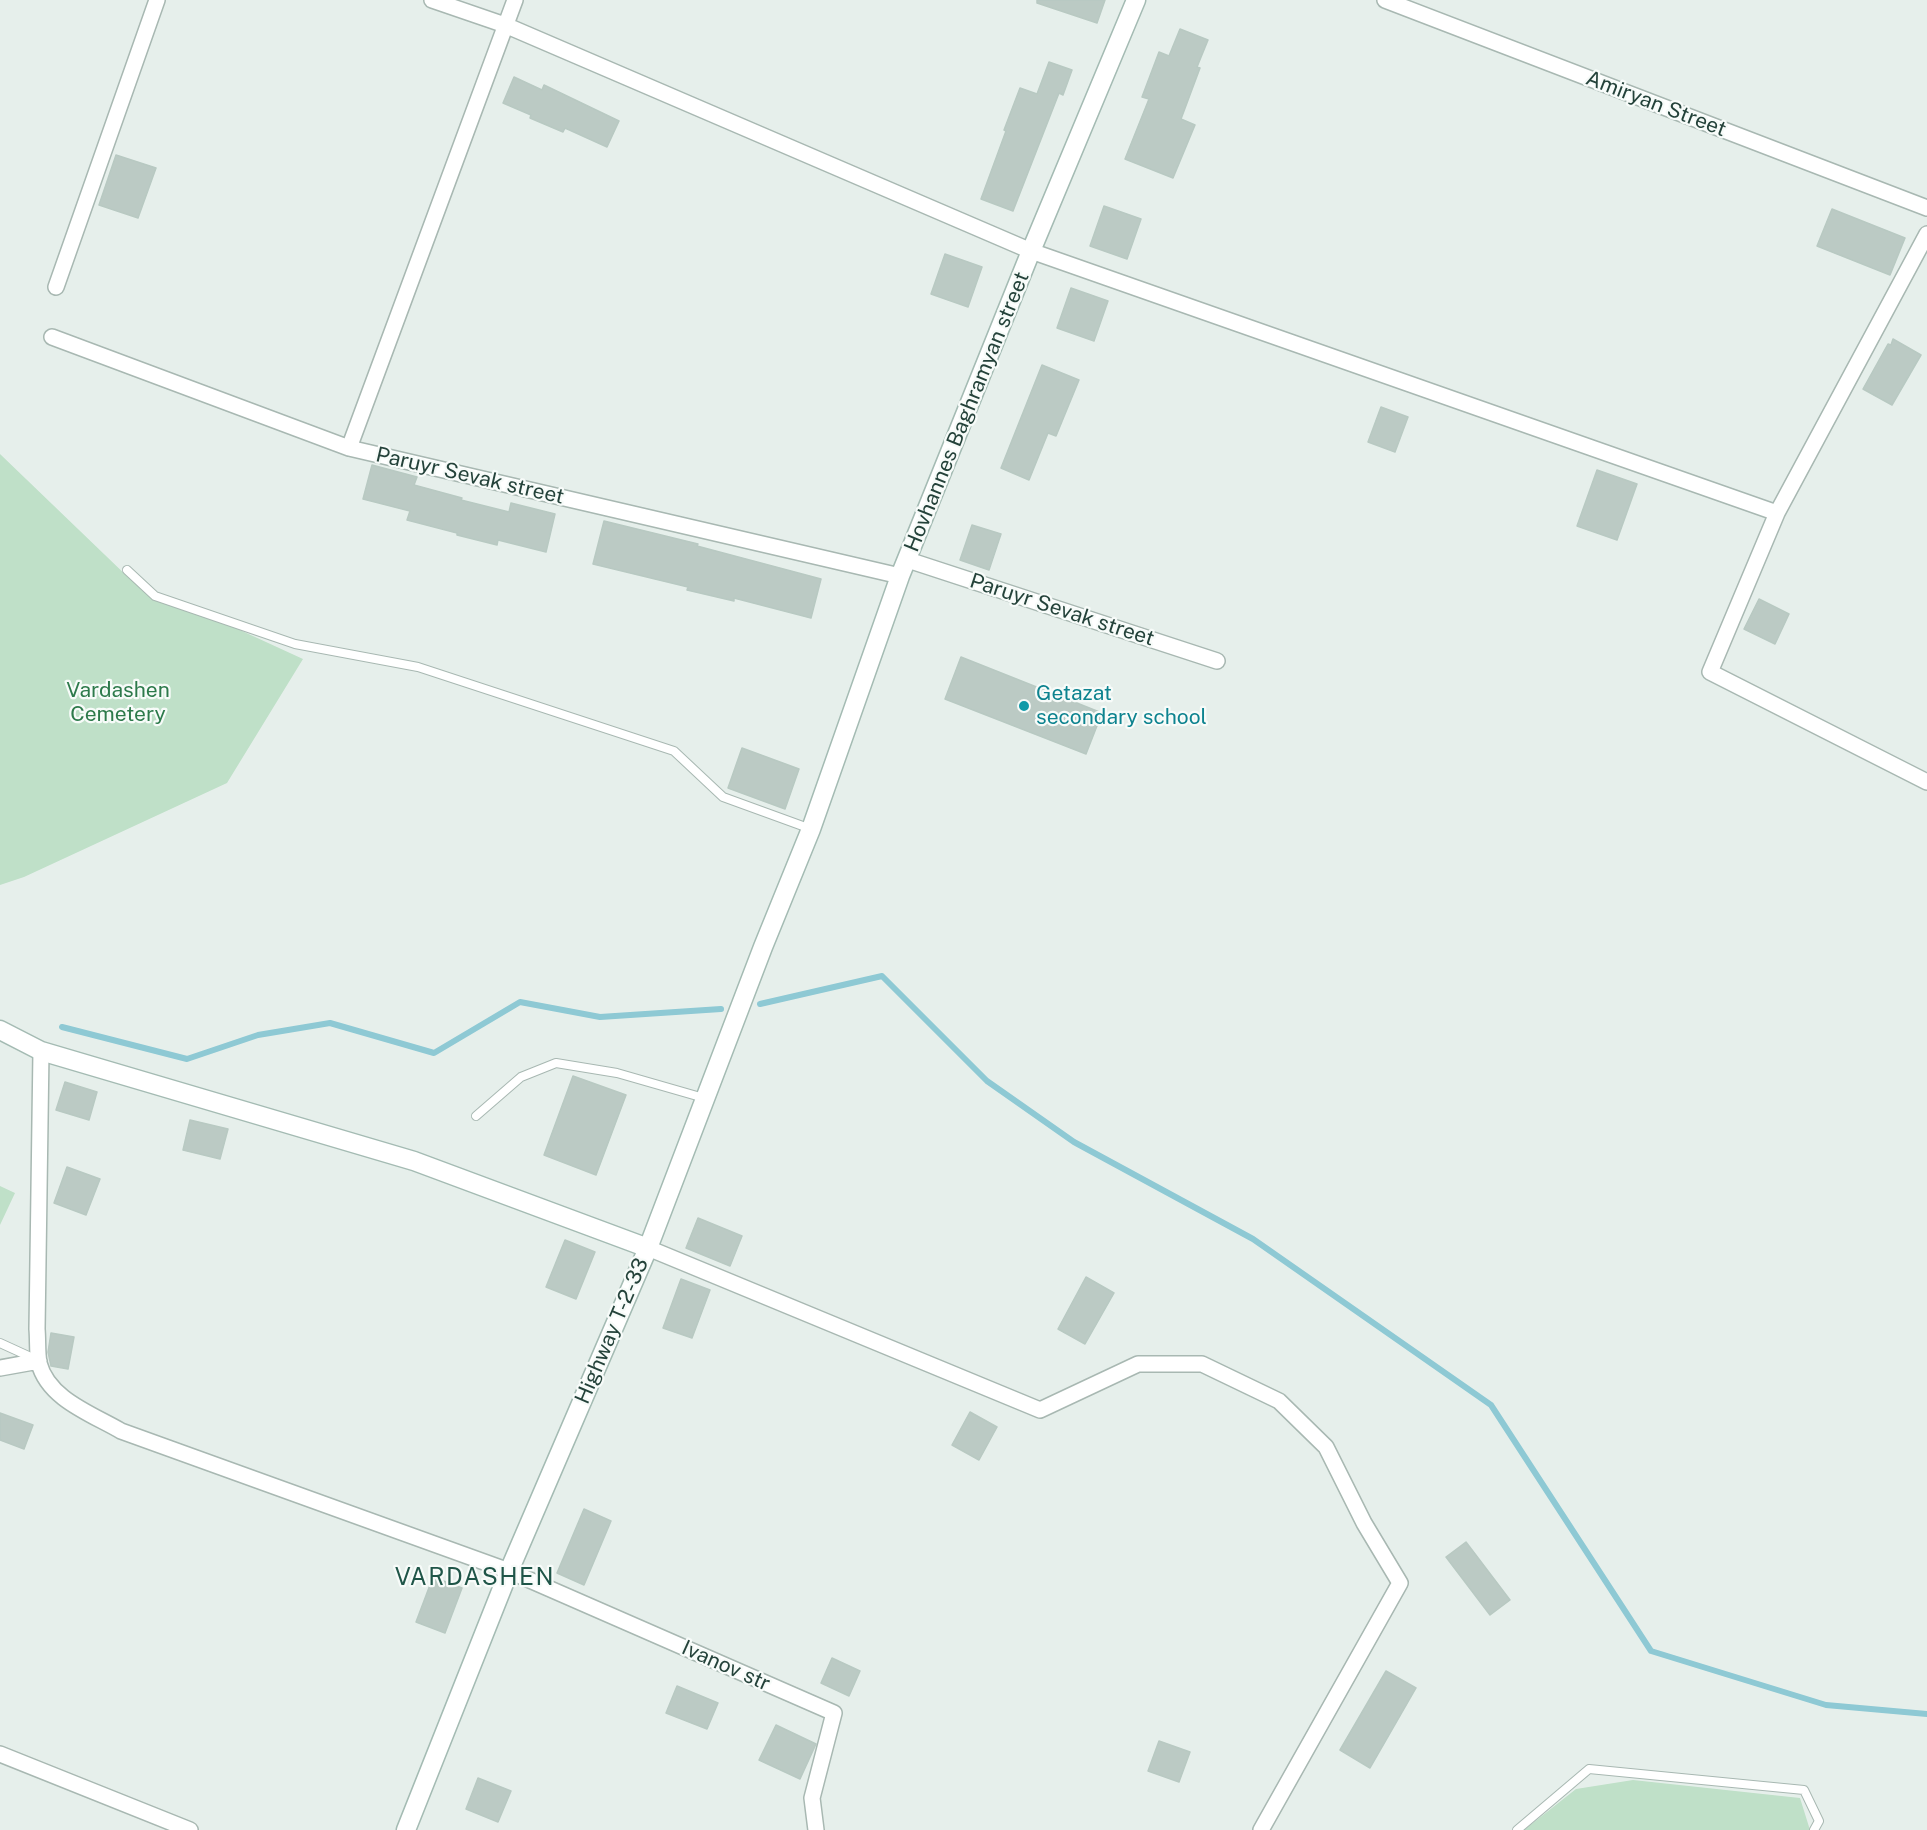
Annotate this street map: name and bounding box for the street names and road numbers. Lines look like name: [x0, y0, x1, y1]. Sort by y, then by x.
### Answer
street label: Amiryan Street: [1582, 66, 1730, 142]
street label: Hovhannes Baghramyan street: [899, 268, 1035, 556]
street label: Paruyr Sevak street: [373, 442, 567, 510]
street label: Paruyr Sevak street: [967, 568, 1157, 652]
street label: Highway T-2-33: [570, 1254, 654, 1408]
street label: Ivanov str: [678, 1635, 774, 1697]

